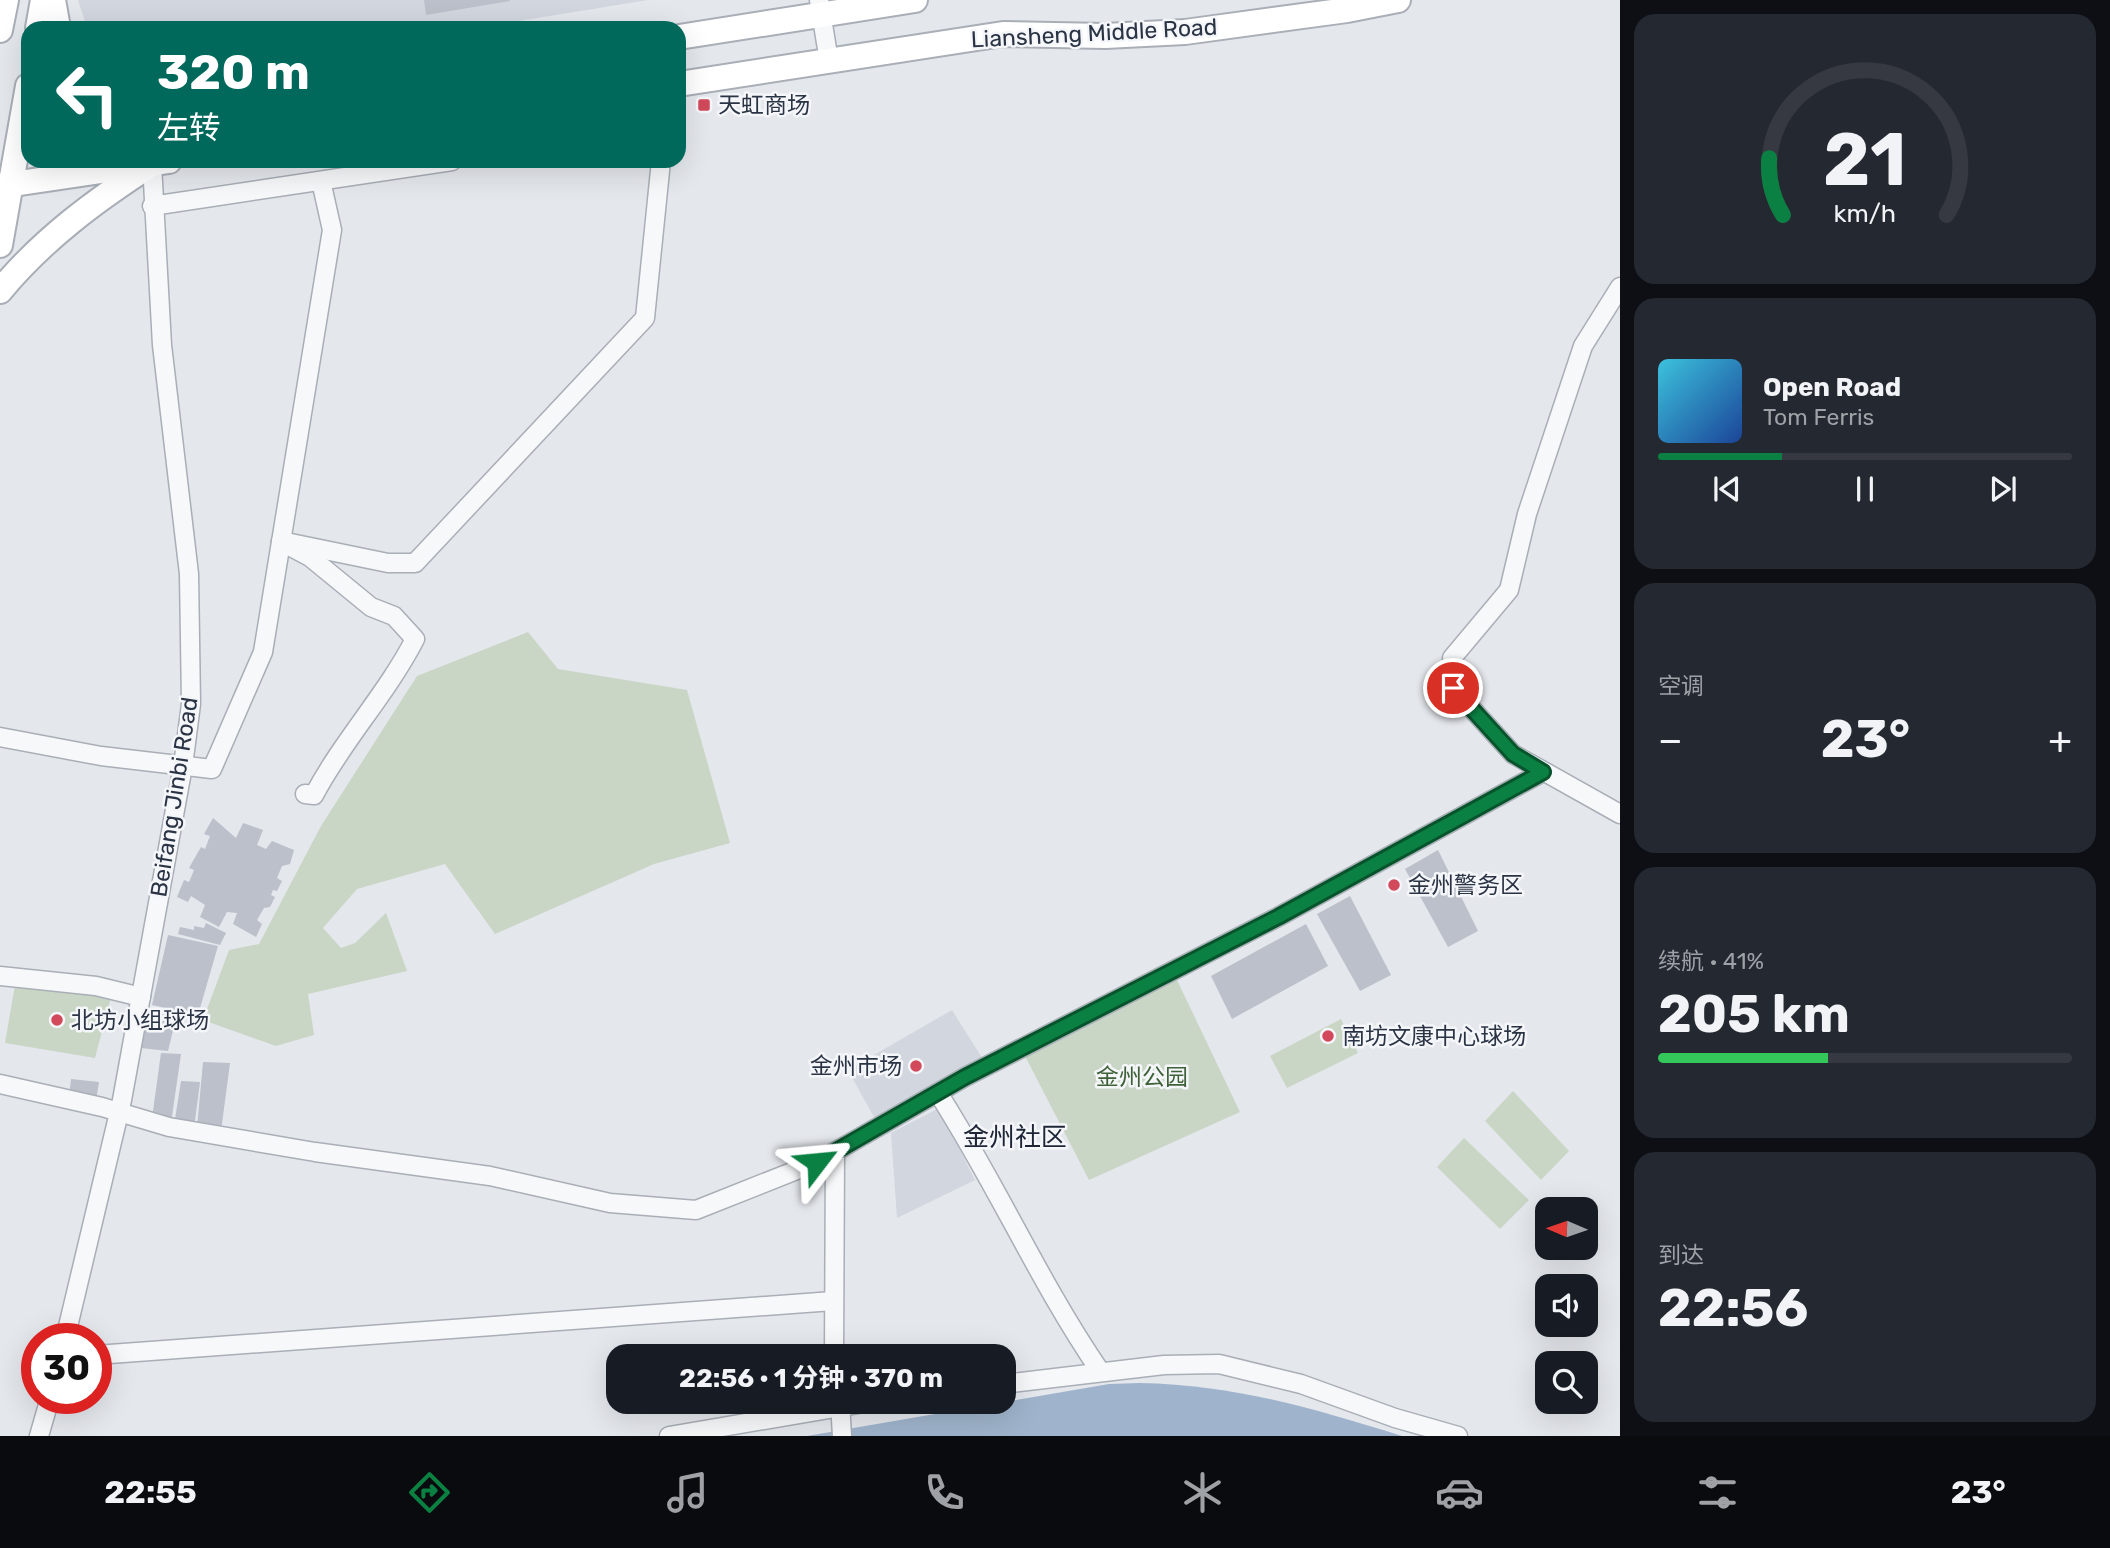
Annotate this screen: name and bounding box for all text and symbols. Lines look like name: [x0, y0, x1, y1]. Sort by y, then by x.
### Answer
street label: Liansheng Middle Road: [970, 13, 1218, 53]
text: 320 m: [157, 43, 310, 101]
icon: left: [42, 49, 133, 140]
place label: 天虹商场: [718, 91, 810, 119]
marker: 天虹商场: [696, 97, 712, 113]
text: 左转: [157, 109, 221, 147]
text: 21: [1823, 118, 1907, 204]
text: km/h: [1834, 199, 1896, 228]
text: Open Road: [1763, 372, 1901, 403]
text: Tom Ferris: [1763, 403, 1874, 431]
icon: previous: [1708, 470, 1746, 508]
icon: pause: [1846, 470, 1884, 508]
icon: next: [1984, 470, 2022, 508]
pin: [1423, 658, 1483, 718]
icon: arrive: [1434, 669, 1472, 707]
text: 空调: [1658, 672, 1704, 700]
street label: Beifang Jinbi Road: [144, 695, 204, 899]
text: 23°: [1821, 708, 1910, 770]
text: −: [1658, 717, 1683, 763]
text: +: [2048, 717, 2072, 763]
place label: 金州警务区: [1408, 871, 1523, 899]
marker: 金州警务区: [1386, 877, 1402, 893]
text: 续航 · 41%: [1658, 947, 1764, 975]
text: 205 km: [1658, 983, 1850, 1045]
place label: 北坊小组球场: [71, 1006, 209, 1034]
marker: 北坊小组球场: [49, 1012, 65, 1028]
place label: 南坊文康中心球场: [1342, 1022, 1526, 1050]
marker: 南坊文康中心球场: [1320, 1028, 1336, 1044]
place label: 金州市场: [810, 1052, 902, 1080]
marker: 金州市场: [908, 1058, 924, 1074]
park label: 金州公园: [1096, 1063, 1188, 1091]
district label: 金州社区: [963, 1122, 1067, 1153]
position arrow: [780, 1125, 854, 1199]
north arrow: [1535, 1197, 1598, 1260]
map controls: [1535, 1197, 1598, 1414]
text: 到达: [1658, 1241, 1704, 1269]
button: sound: [1535, 1274, 1598, 1337]
text: 22:56: [1658, 1277, 1808, 1339]
speed limit sign: 30: [21, 1323, 112, 1414]
button: search: [1535, 1351, 1598, 1414]
text: 22:56 · 1 分钟 · 370 m: [679, 1363, 943, 1394]
icon: directions: [405, 1468, 454, 1517]
icon: music: [663, 1468, 712, 1517]
icon: phone: [920, 1468, 969, 1517]
icon: climate: [1178, 1468, 1227, 1517]
icon: car: [1435, 1468, 1484, 1517]
icon: filters: [1693, 1468, 1742, 1517]
text: 22:55: [104, 1473, 197, 1511]
text: 23°: [1951, 1473, 2006, 1511]

